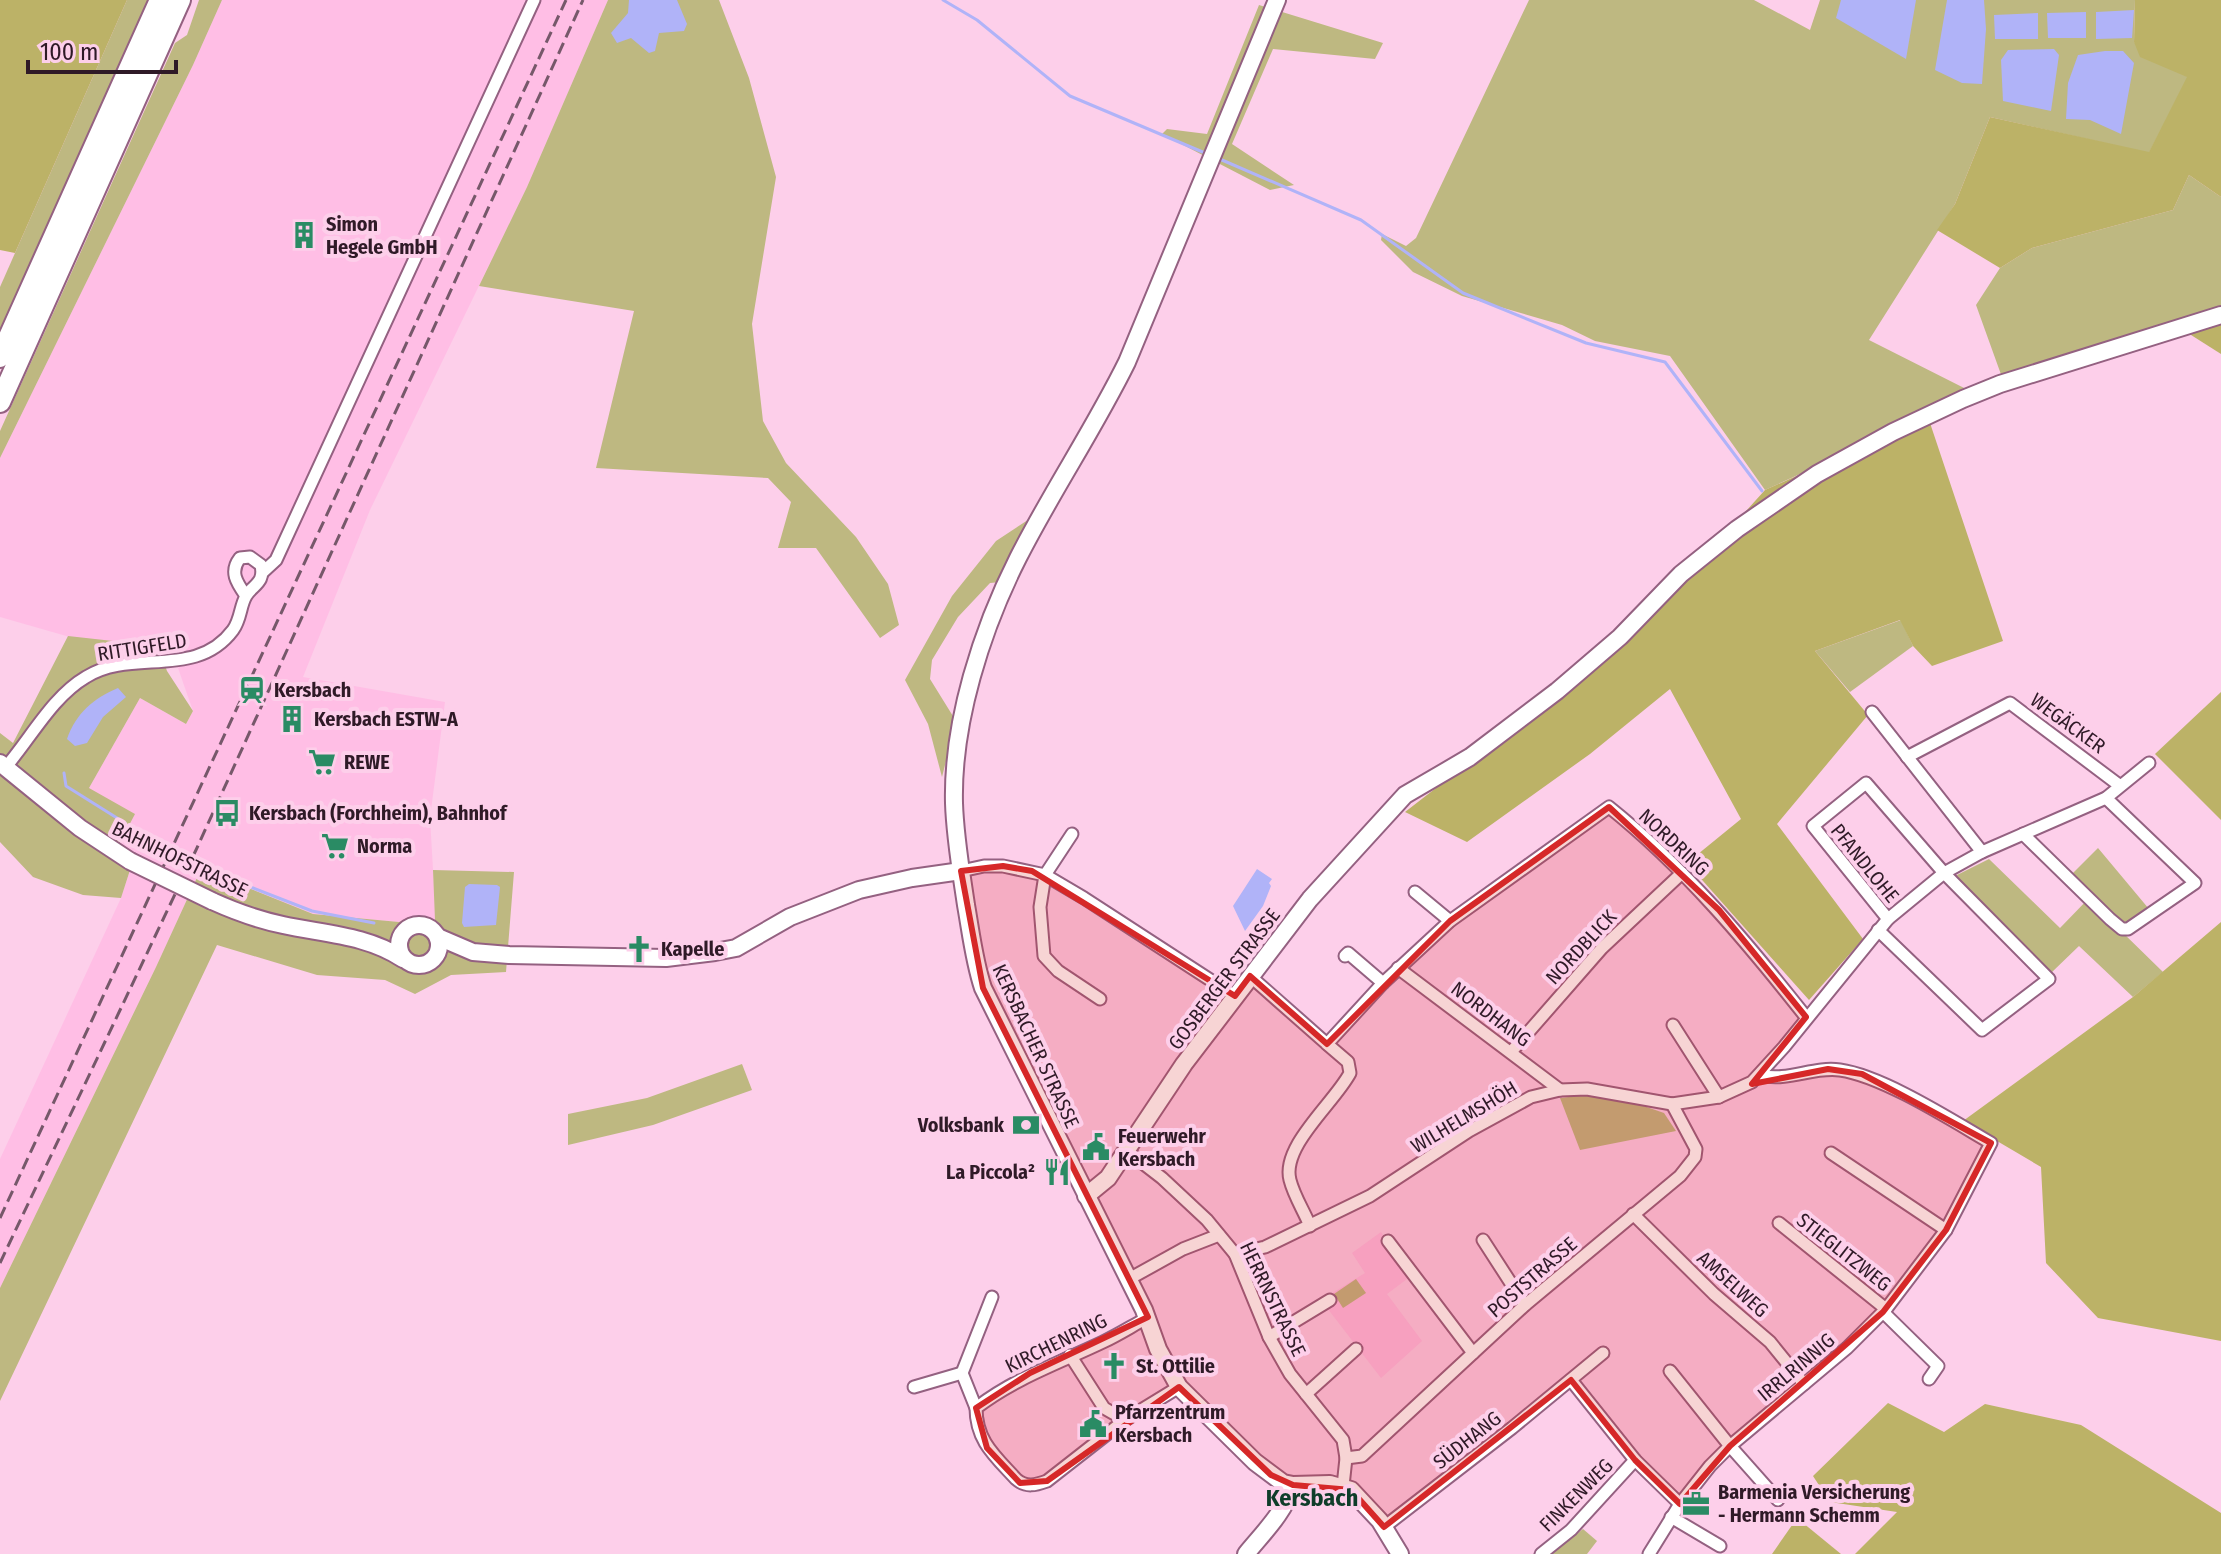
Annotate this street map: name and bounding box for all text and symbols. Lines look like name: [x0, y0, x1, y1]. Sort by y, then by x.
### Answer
scale bar: [28, 24, 176, 74]
text: 100 m: [40, 38, 98, 66]
place label: Simon Hegele GmbH: [326, 212, 437, 259]
building icon: Simon Hegele GmbH: [289, 220, 319, 250]
street label: RITTIGFELD: [96, 628, 188, 666]
station icon: Kersbach: [237, 675, 267, 705]
place label: Kersbach: [274, 678, 351, 702]
street label: WEGÄCKER: [2026, 688, 2110, 758]
building icon: Kersbach ESTW-A: [277, 704, 307, 734]
place label: Kersbach ESTW-A: [314, 707, 459, 731]
supermarket icon: REWE: [307, 747, 337, 777]
place label: REWE: [344, 750, 390, 774]
bus stop icon: Kersbach (Forchheim), Bahnhof: [212, 798, 242, 828]
place label: Kersbach (Forchheim), Bahnhof: [249, 801, 508, 825]
street label: NORDRING: [1634, 804, 1714, 880]
street label: BAHNHOFSTRASSE: [108, 816, 252, 902]
street label: PFANDLOHE: [1826, 819, 1904, 907]
supermarket icon: Norma: [320, 831, 350, 861]
place label: Norma: [357, 834, 412, 858]
street label: GOSBERGER STRASSE: [1163, 904, 1285, 1054]
street label: NORDBLICK: [1541, 905, 1622, 989]
church icon: Kapelle: [624, 934, 654, 964]
place label: Kapelle: [661, 937, 724, 961]
street label: KERSBACHER STRASSE: [987, 960, 1085, 1132]
street label: NORDHANG: [1446, 976, 1536, 1052]
street label: WILHELMSHÖH: [1406, 1076, 1522, 1158]
bank icon: Volksbank: [1011, 1110, 1041, 1140]
place label: Volksbank: [917, 1113, 1005, 1137]
place label: Feuerwehr Kersbach: [1118, 1124, 1206, 1171]
public building icon: Feuerwehr Kersbach: [1081, 1132, 1111, 1162]
restaurant icon: La Piccola²: [1042, 1157, 1072, 1187]
place label: La Piccola²: [946, 1160, 1035, 1184]
street label: STIEGLITZWEG: [1792, 1208, 1896, 1296]
street label: POSTSTRASSE: [1482, 1232, 1582, 1322]
street label: HERRNSTRASSE: [1235, 1238, 1311, 1360]
street label: AMSELWEG: [1692, 1246, 1774, 1322]
street label: KIRCHENRING: [1001, 1308, 1111, 1378]
street label: IRRLRINNIG: [1753, 1328, 1839, 1406]
church icon: St. Ottilie: [1099, 1351, 1129, 1381]
place label: St. Ottilie: [1136, 1354, 1215, 1378]
place label: Pfarrzentrum Kersbach: [1115, 1400, 1225, 1447]
street label: SÜDHANG: [1428, 1406, 1506, 1474]
public building icon: Pfarrzentrum Kersbach: [1078, 1409, 1108, 1439]
street label: FINKENWEG: [1534, 1453, 1618, 1537]
place label: Barmenia Versicherung - Hermann Schemm: [1718, 1480, 1910, 1527]
district label: Kersbach: [1266, 1484, 1358, 1512]
office icon: Barmenia Versicherung - Hermann Schemm: [1681, 1489, 1711, 1519]

